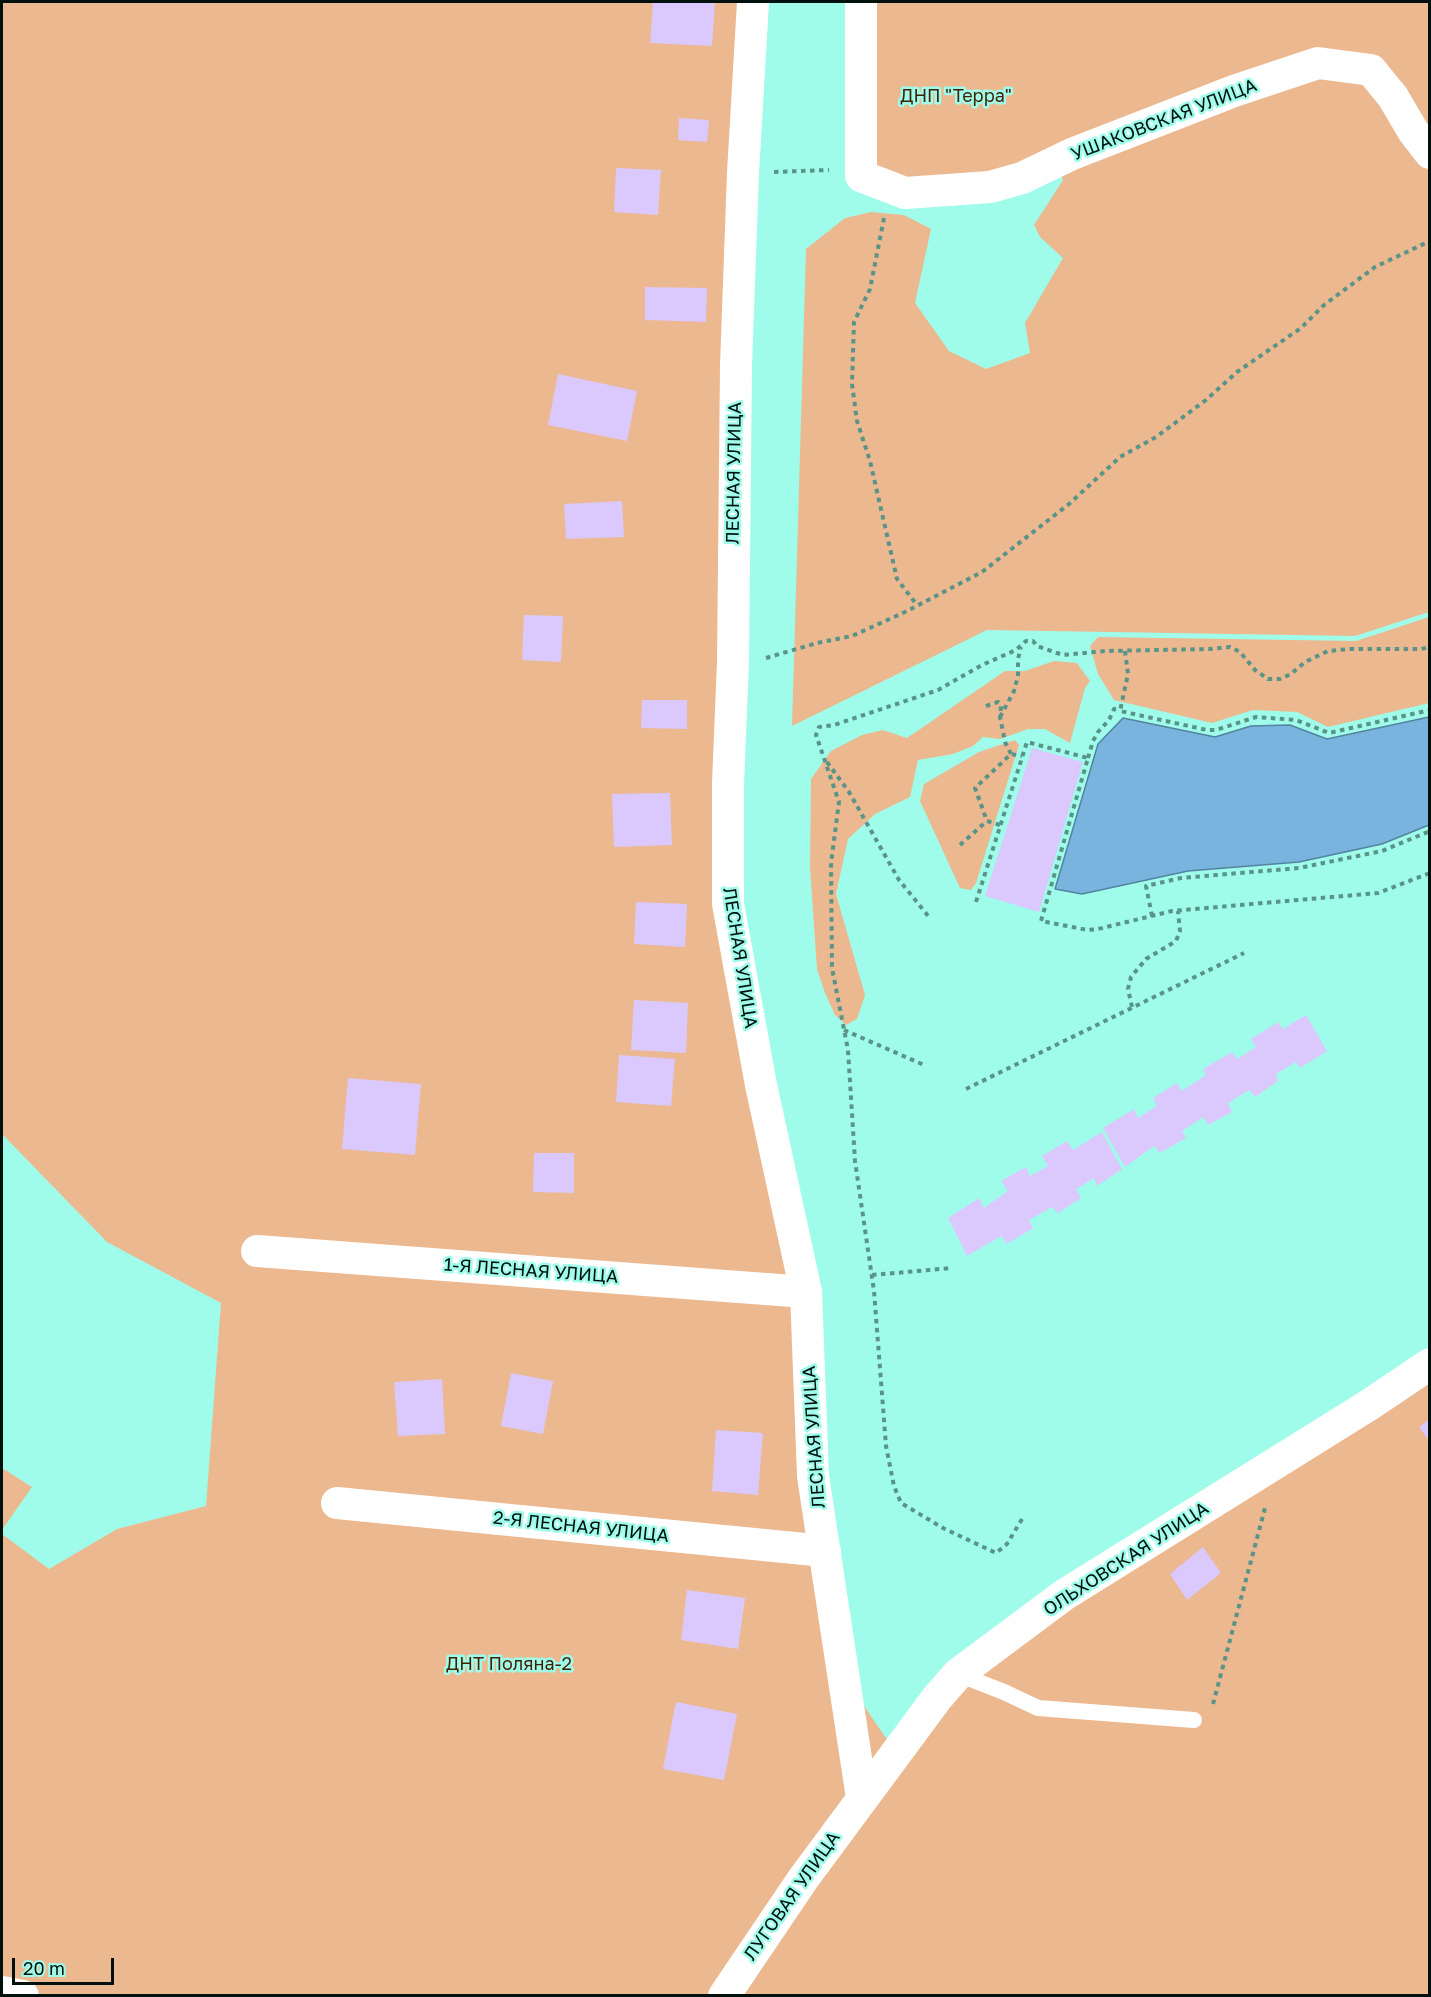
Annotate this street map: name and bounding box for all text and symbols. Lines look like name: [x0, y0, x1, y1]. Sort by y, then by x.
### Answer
street label: УШАКОВСКАЯ УЛИЦА: [1068, 75, 1260, 165]
park label: ДНП "Терра": [900, 85, 1012, 107]
street label: ЛЕСНАЯ УЛИЦА: [722, 402, 746, 544]
street label: ЛЕСНАЯ УЛИЦА: [718, 886, 762, 1030]
street label: 1-Я ЛЕСНАЯ УЛИЦА: [443, 1254, 619, 1288]
street label: ЛЕСНАЯ УЛИЦА: [798, 1365, 830, 1509]
street label: ОЛЬХОВСКАЯ УЛИЦА: [1039, 1498, 1213, 1620]
street label: 2-Я ЛЕСНАЯ УЛИЦА: [492, 1507, 670, 1547]
park label: ДНТ Поляна-2: [446, 1653, 572, 1675]
street label: ЛУГОВАЯ УЛИЦА: [739, 1827, 845, 1965]
scale bar: [15, 1946, 117, 1984]
text: 20 m: [23, 1957, 65, 1979]

